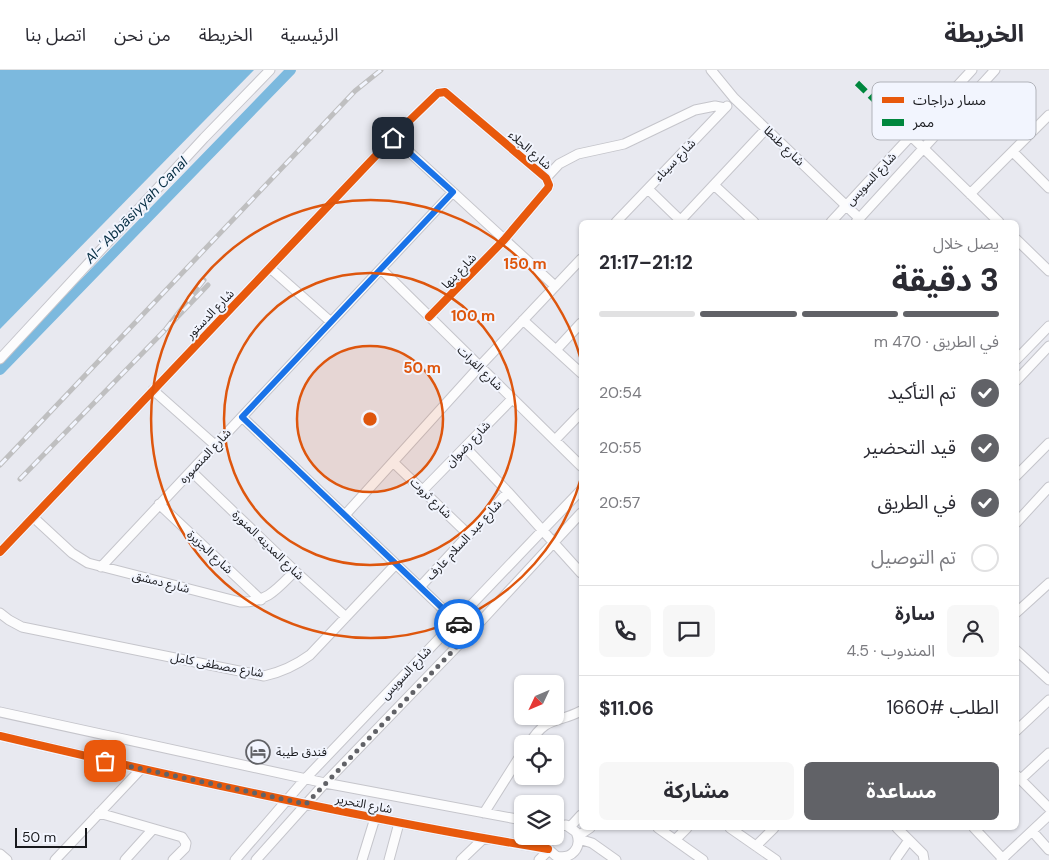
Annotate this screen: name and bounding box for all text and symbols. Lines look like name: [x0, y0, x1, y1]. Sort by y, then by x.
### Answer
text: الخريطة: [944, 18, 1024, 49]
text: اتصل بنا: [25, 23, 86, 47]
text: من نحن: [114, 23, 171, 47]
text: الخريطة: [199, 23, 253, 47]
text: الرئيسية: [281, 23, 339, 47]
legend: [872, 82, 1036, 140]
text: مسار دراجات: [913, 91, 986, 109]
text: ممر: [912, 113, 934, 131]
pin: [372, 117, 414, 159]
street label: شارع طنطا: [759, 123, 808, 170]
icon: home: [379, 124, 407, 152]
street label: شارع الجلاء: [504, 127, 555, 174]
street label: شارع سيناء: [651, 135, 700, 185]
street label: شارع السويس: [842, 149, 901, 210]
water label: Al-ʿAbbāsiyyah Canal: [80, 152, 192, 268]
text: يصل خلال: [933, 233, 999, 254]
street label: شارع بنها: [438, 250, 481, 293]
text: 21:12–21:17: [599, 250, 693, 275]
text: 150 m: [504, 254, 547, 274]
text: 3 دقيقة: [892, 259, 999, 301]
street label: شارع الدستور: [182, 286, 238, 344]
text: 100 m: [451, 306, 495, 326]
text: في الطريق · 470 m: [874, 331, 999, 352]
street label: شارع الفرات: [453, 342, 506, 395]
text: 50 m: [403, 358, 441, 378]
icon: check: [971, 379, 999, 407]
text: تم التأكيد: [888, 380, 956, 405]
text: 20:54: [599, 382, 642, 403]
centre of rings: [361, 410, 379, 428]
street label: شارع رضوان: [442, 418, 495, 471]
street label: شارع المنصوره: [175, 425, 235, 488]
icon: check: [971, 434, 999, 462]
text: قيد التحضير: [864, 435, 956, 460]
text: 20:55: [599, 437, 642, 458]
street label: شارع ثروت: [406, 474, 455, 523]
icon: check: [971, 489, 999, 517]
text: في الطريق: [878, 490, 956, 515]
text: 20:57: [599, 492, 640, 513]
street label: شارع عبد السلام عارف: [423, 496, 506, 584]
street label: شارع المدينه المنورة: [228, 507, 307, 584]
street label: شارع الجزيرة: [183, 527, 236, 578]
text: تم التوصيل: [871, 545, 956, 570]
street label: شارع دمشق: [130, 567, 191, 598]
courier: [434, 599, 484, 649]
text: سارة: [895, 601, 935, 626]
button: phone: [599, 605, 651, 657]
button: chat: [663, 605, 715, 657]
button: person: [947, 605, 999, 657]
icon: car: [445, 610, 473, 638]
text: المندوب · 4.5: [846, 640, 935, 661]
street label: شارع السويس: [377, 643, 436, 704]
street label: شارع مصطفى كامل: [169, 649, 265, 682]
north arrow: [514, 675, 564, 725]
map controls: [514, 675, 564, 845]
text: الطلب #1660: [886, 695, 999, 720]
text: $11.06: [599, 696, 654, 721]
button: locate: [514, 735, 564, 785]
hotel icon: فندق طيبة: [245, 739, 271, 765]
pin: [84, 740, 126, 782]
place label: فندق طيبة: [276, 744, 327, 760]
icon: bag: [91, 747, 119, 775]
button: مشاركة: [599, 762, 794, 820]
button: مساعدة: [804, 762, 999, 820]
street label: شارع التحرير: [333, 790, 394, 818]
button: layers: [514, 795, 564, 845]
scale bar: [15, 825, 88, 848]
text: 50 m: [22, 828, 56, 846]

